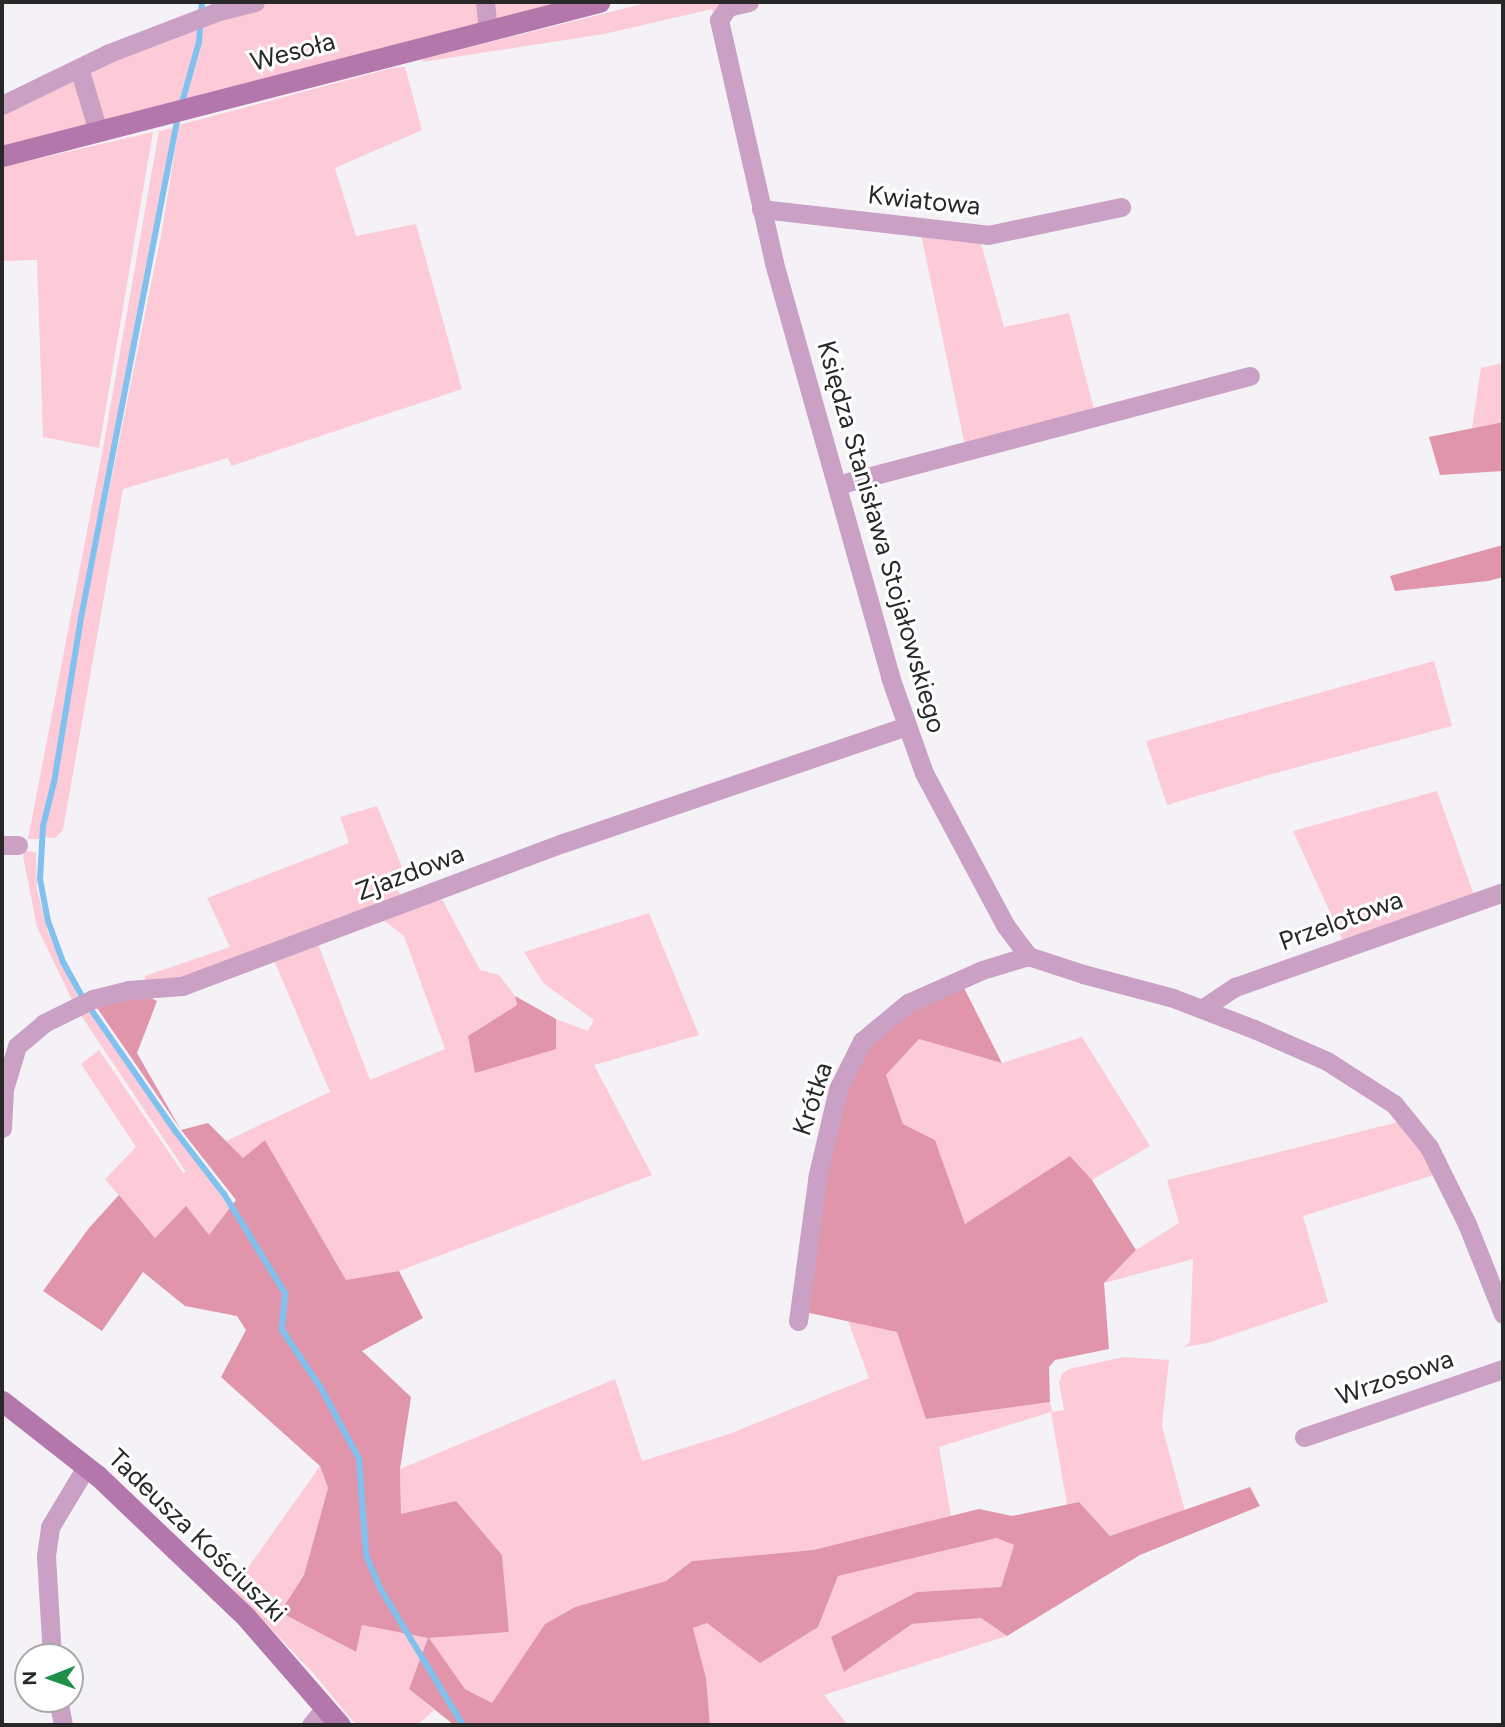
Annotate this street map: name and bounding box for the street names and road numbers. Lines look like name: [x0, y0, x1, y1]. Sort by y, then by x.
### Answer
street label: Wesoła: [247, 26, 339, 78]
street label: Kwiatowa: [866, 180, 982, 222]
street label: Księdza Stanisława Stojałowskiego: [810, 337, 952, 737]
street label: Zjazdowa: [352, 838, 468, 908]
street label: Przelotowa: [1275, 884, 1407, 958]
street label: Krótka: [787, 1058, 839, 1140]
street label: Wrzosowa: [1332, 1343, 1458, 1413]
street label: Tadeusza Kościuszki: [101, 1443, 293, 1629]

